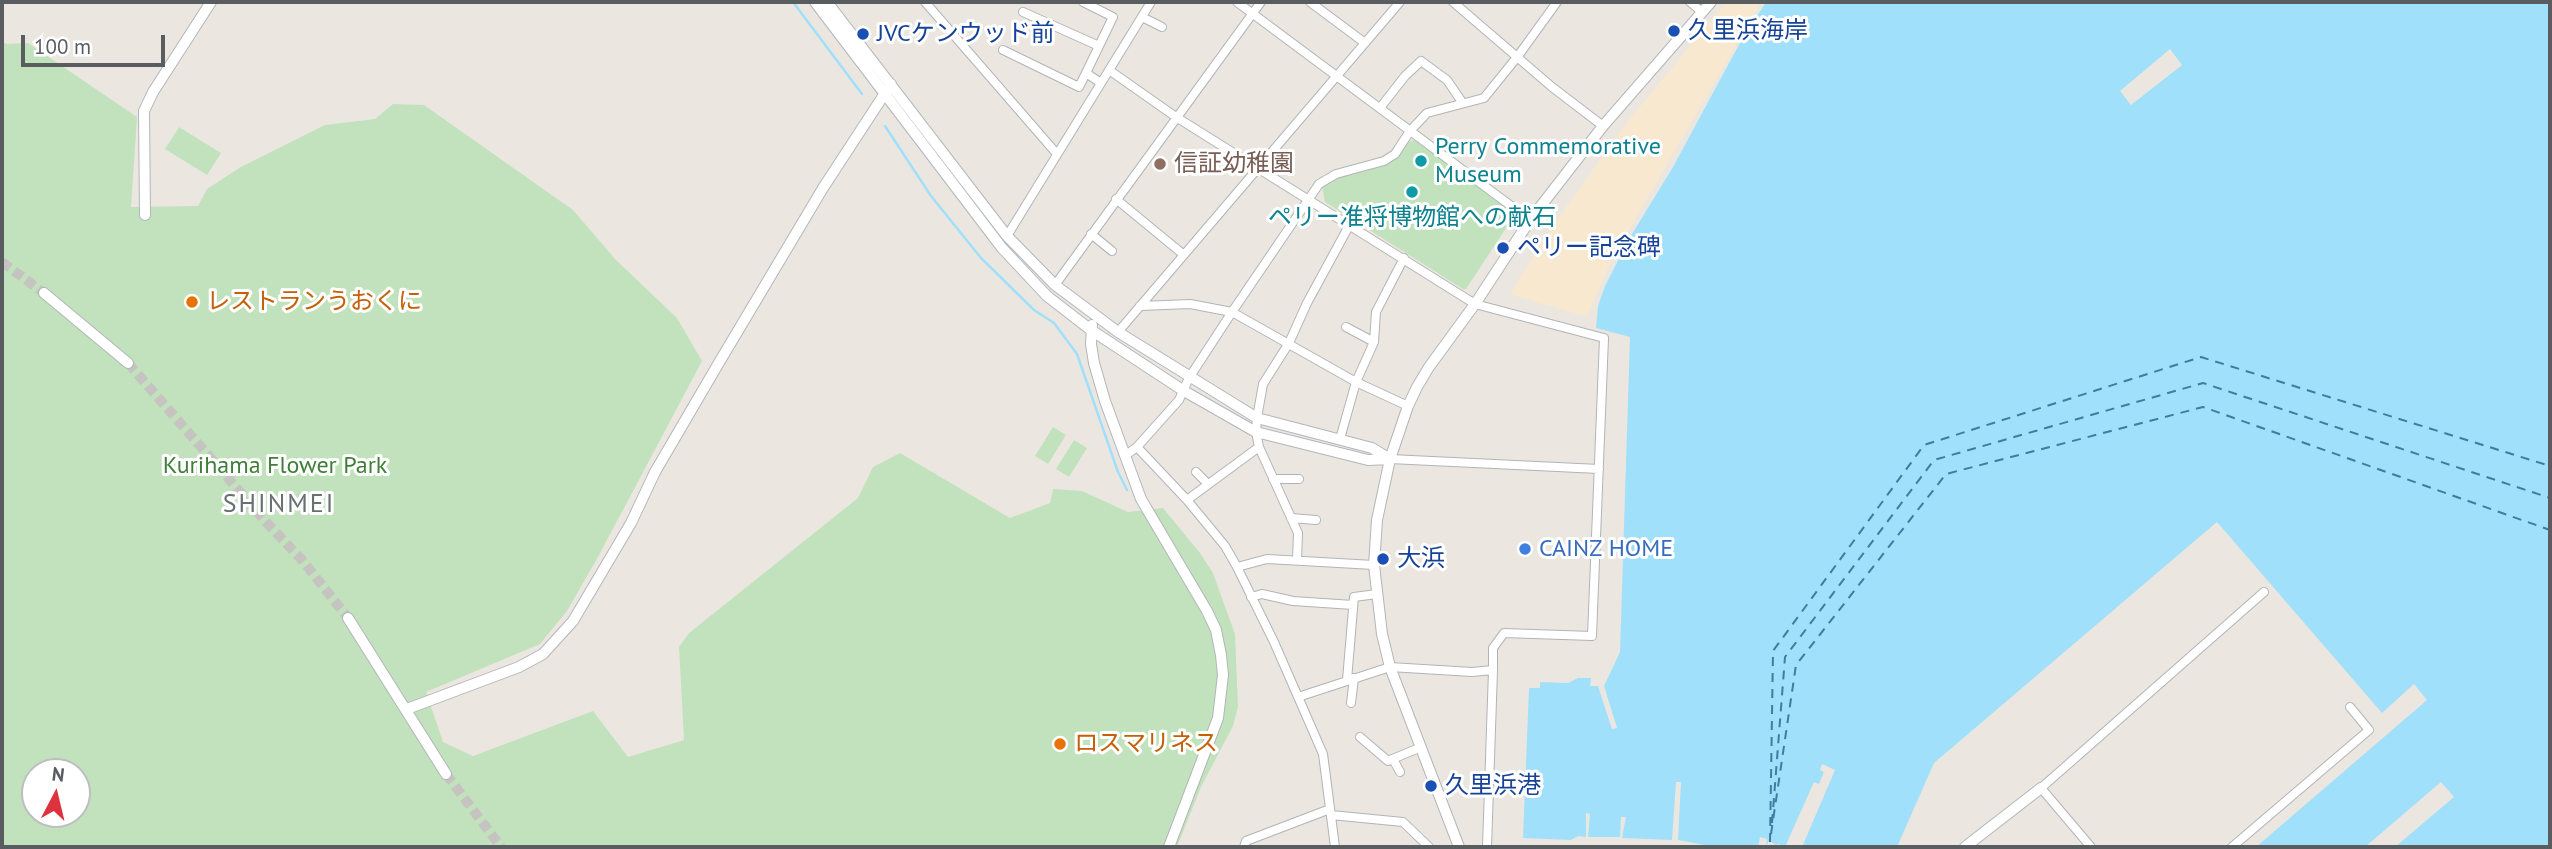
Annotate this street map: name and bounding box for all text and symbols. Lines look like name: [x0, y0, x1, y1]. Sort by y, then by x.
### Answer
place label: 久里浜海岸: [1688, 17, 1808, 45]
place label: JVCケンウッド前: [877, 20, 1055, 48]
scale bar: [24, 21, 168, 65]
marker: 久里浜海岸: [1666, 23, 1682, 39]
marker: JVCケンウッド前: [855, 26, 871, 42]
text: 100 m: [34, 33, 91, 60]
place label: Perry Commemorative Museum: [1435, 133, 1661, 189]
place label: 信証幼稚園: [1174, 150, 1294, 178]
marker: Perry Commemorative Museum: [1413, 153, 1429, 169]
marker: 信証幼稚園: [1152, 156, 1168, 172]
marker: ペリー准将博物館への献石: [1404, 184, 1420, 200]
place label: ペリー准将博物館への献石: [1268, 204, 1556, 232]
place label: ペリー記念碑: [1517, 234, 1661, 262]
marker: ペリー記念碑: [1495, 240, 1511, 256]
place label: レストランうおくに: [206, 288, 422, 316]
marker: レストランうおくに: [184, 294, 200, 310]
park label: Kurihama Flower Park: [163, 452, 387, 480]
district label: SHINMEI: [224, 489, 334, 521]
place label: CAINZ HOME: [1539, 535, 1673, 563]
marker: CAINZ HOME: [1517, 541, 1533, 557]
place label: 大浜: [1397, 545, 1445, 573]
marker: 大浜: [1375, 551, 1391, 567]
place label: ロスマリネス: [1074, 730, 1218, 758]
marker: ロスマリネス: [1052, 736, 1068, 752]
north arrow: [21, 758, 91, 828]
text: N: [51, 761, 66, 787]
place label: 久里浜港: [1445, 772, 1541, 800]
marker: 久里浜港: [1423, 778, 1439, 794]

